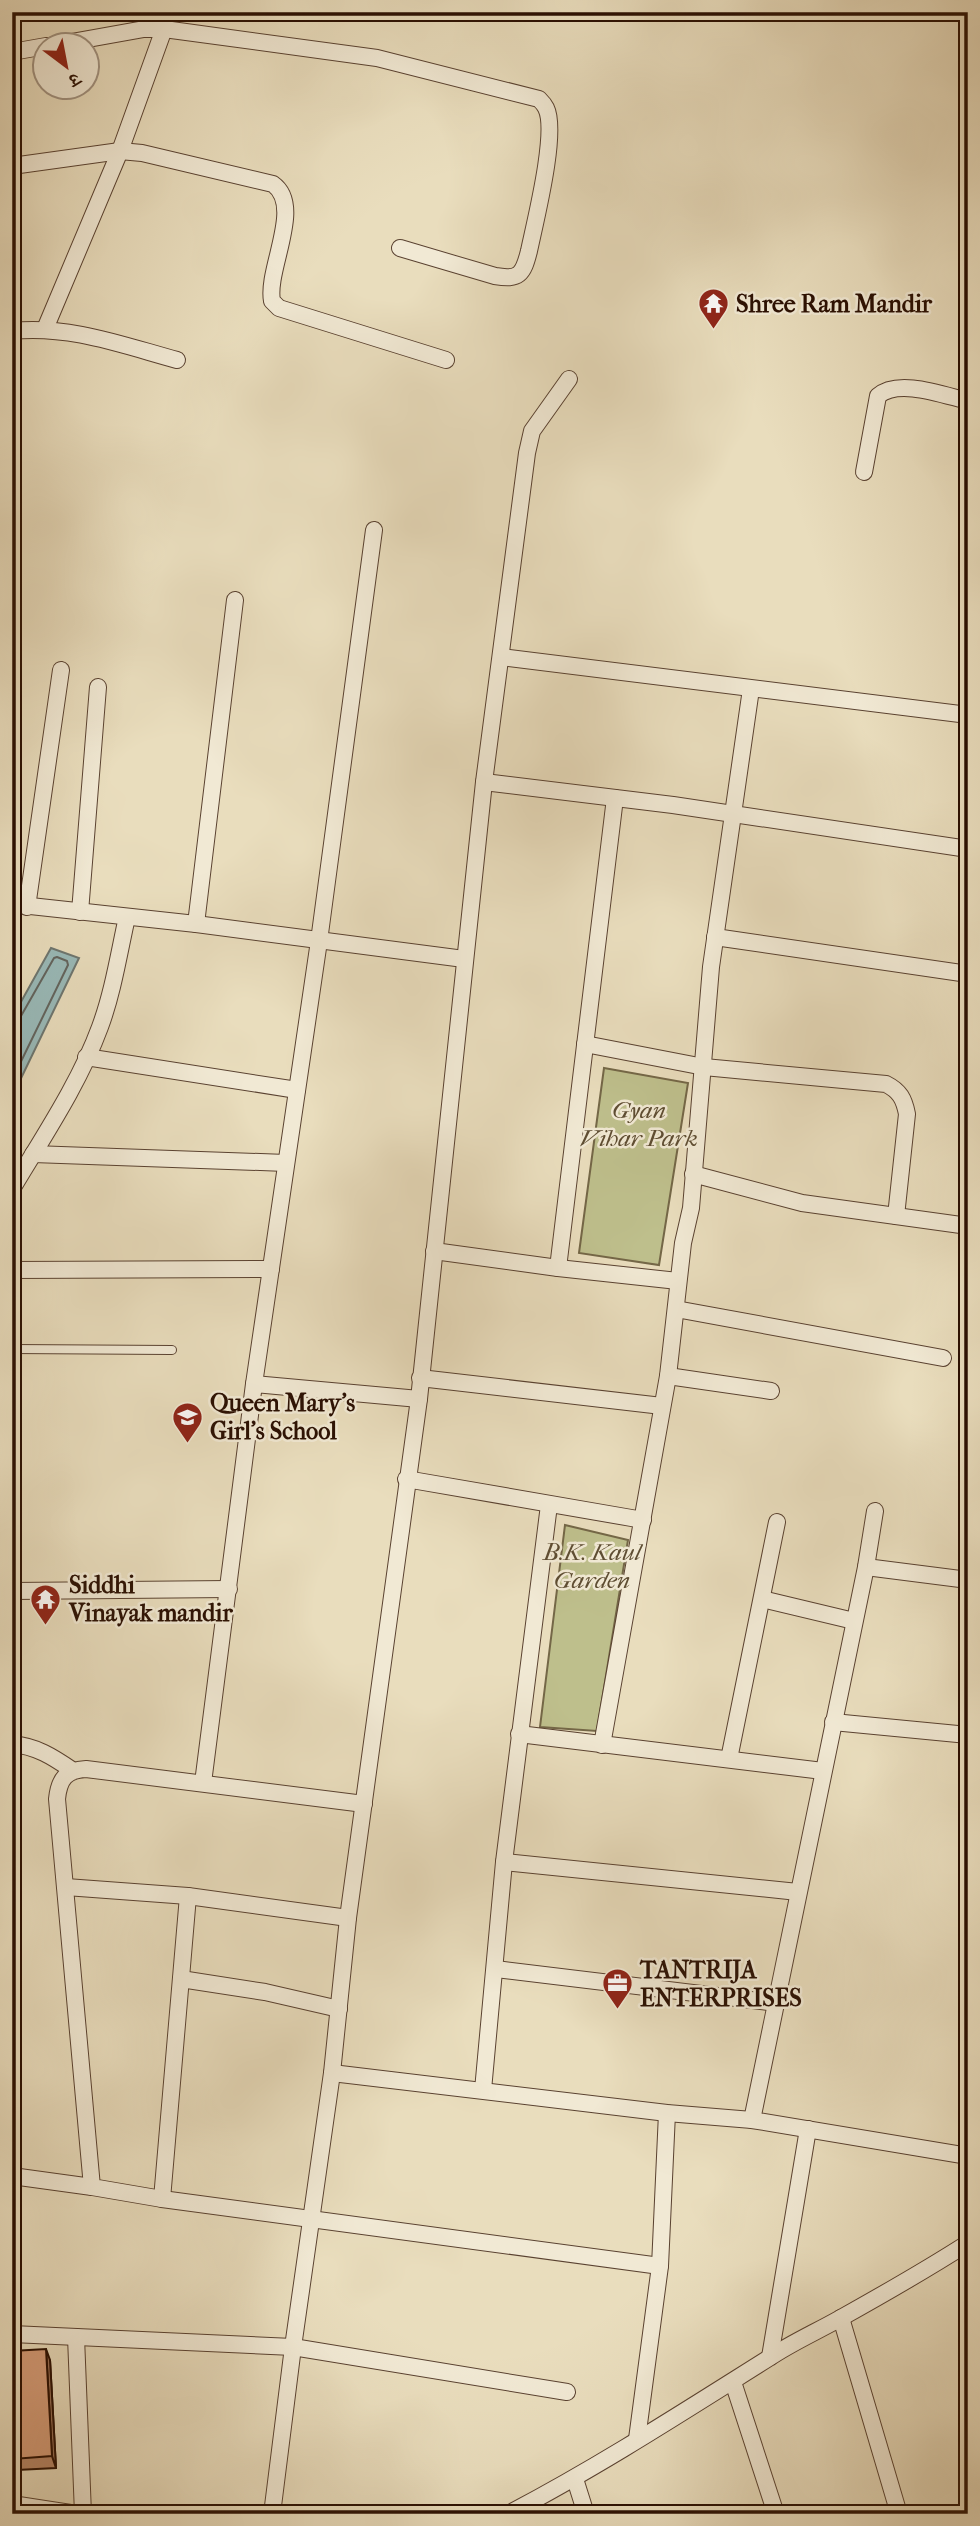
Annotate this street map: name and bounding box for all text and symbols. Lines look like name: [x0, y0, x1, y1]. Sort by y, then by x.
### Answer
north arrow: [32, 32, 102, 102]
text: उ: [63, 67, 86, 92]
temple icon: Shree Ram Mandir: [696, 287, 730, 331]
place label: Shree Ram Mandir: [736, 290, 933, 318]
park label: Gyan Vihar Park: [580, 1096, 698, 1152]
place label: Queen Mary's Girl's School: [210, 1389, 355, 1445]
school or university icon: Queen Mary's Girl's School: [170, 1400, 204, 1444]
park label: B.K. Kaul Garden: [541, 1538, 644, 1594]
place label: Siddhi Vinayak mandir: [68, 1571, 233, 1627]
temple icon: Siddhi Vinayak mandir: [29, 1582, 63, 1626]
place label: TANTRIJA ENTERPRISES: [639, 1956, 802, 2012]
office icon: TANTRIJA ENTERPRISES: [600, 1967, 634, 2011]

